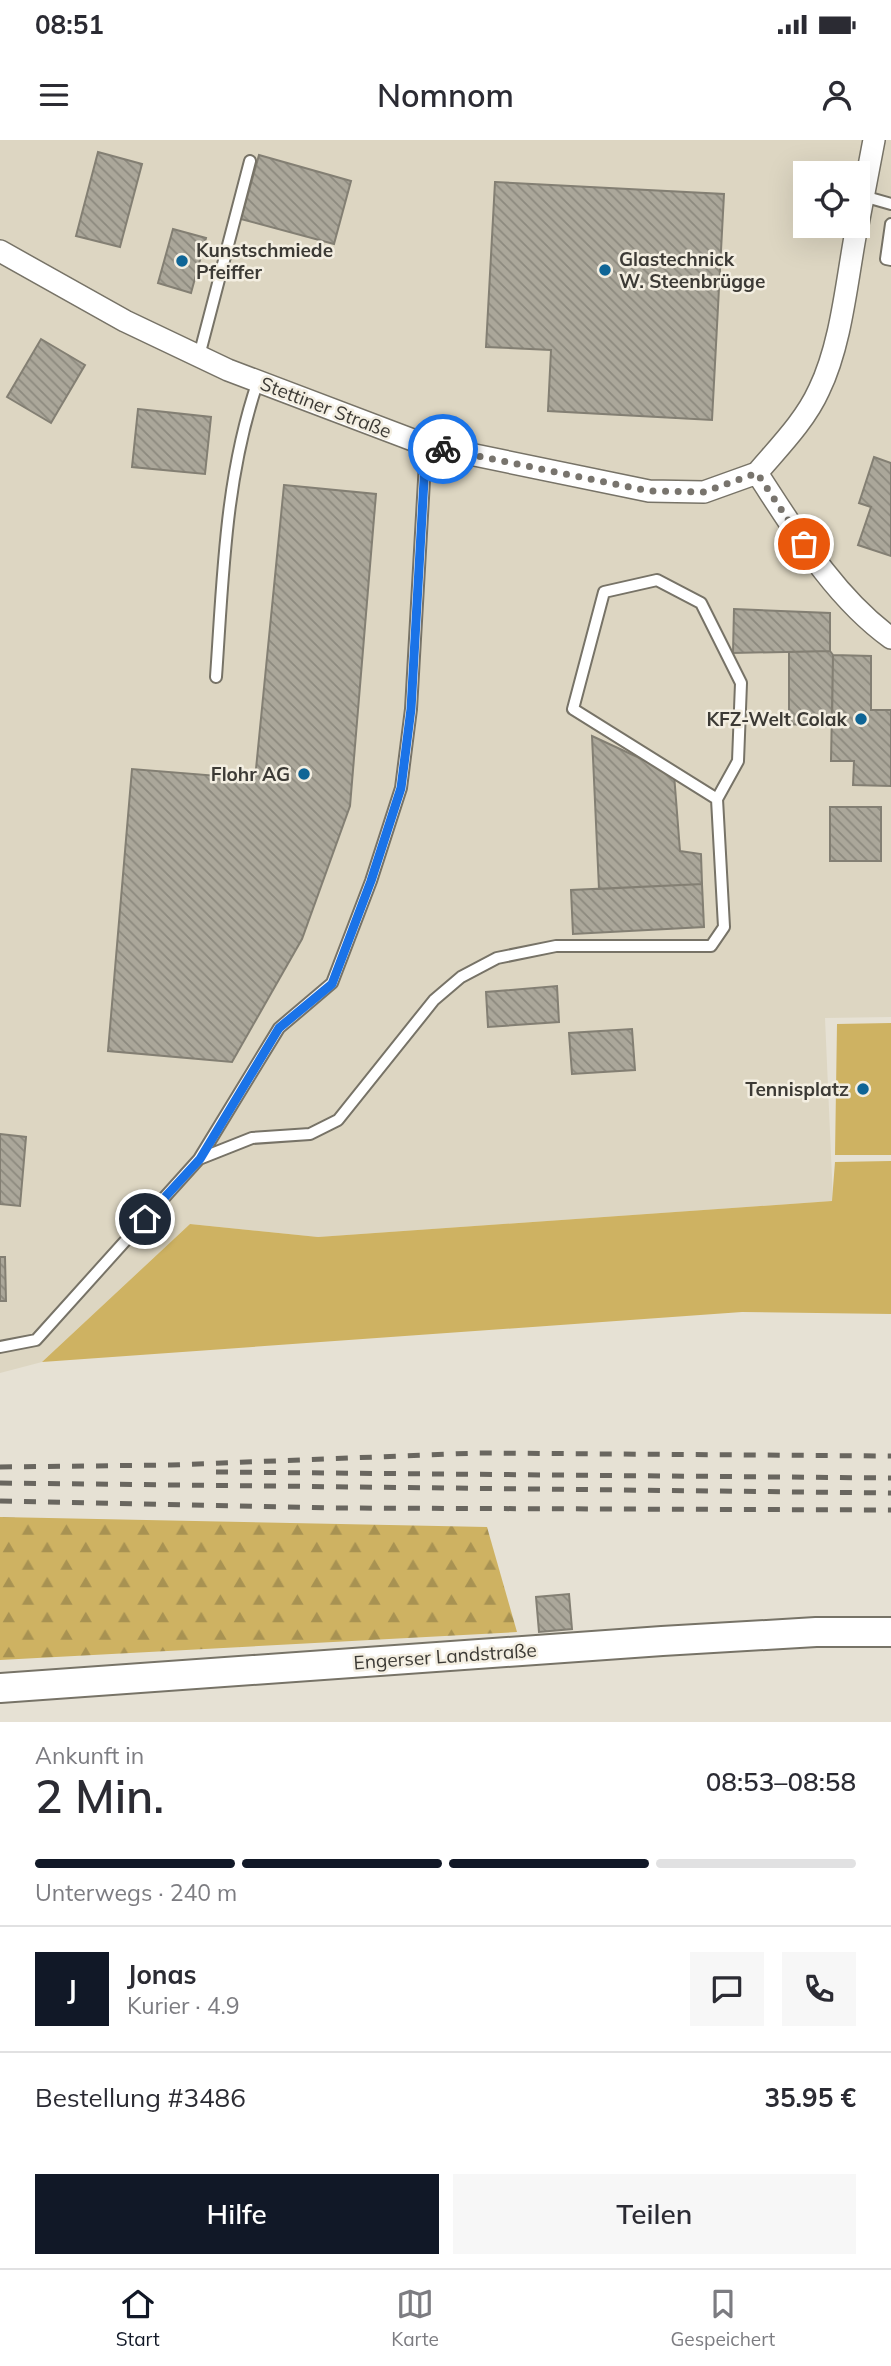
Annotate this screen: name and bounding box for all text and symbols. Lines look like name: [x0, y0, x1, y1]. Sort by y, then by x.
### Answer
text: 08:51: [35, 8, 104, 41]
text: Nomnom: [377, 75, 514, 115]
icon: menu: [35, 76, 73, 114]
icon: person: [818, 76, 856, 114]
map controls: [793, 161, 870, 238]
button: locate: [793, 161, 870, 238]
place label: Kunstschmiede Pfeiffer: [196, 238, 333, 284]
place label: Glastechnick W. Steenbrügge: [619, 247, 765, 293]
marker: Kunstschmiede Pfeiffer: [174, 253, 190, 269]
marker: Glastechnick W. Steenbrügge: [597, 262, 613, 278]
street label: Stettiner Straße: [257, 371, 395, 443]
courier: [408, 414, 478, 484]
icon: bike: [424, 430, 462, 468]
pin: [774, 514, 834, 574]
icon: bag: [785, 525, 823, 563]
place label: KFZ-Welt Colak: [706, 707, 847, 731]
marker: KFZ-Welt Colak: [853, 711, 869, 727]
place label: Flohr AG: [211, 762, 290, 786]
marker: Flohr AG: [296, 766, 312, 782]
place label: Tennisplatz: [745, 1077, 849, 1101]
marker: Tennisplatz: [855, 1081, 871, 1097]
pin: [115, 1189, 175, 1249]
icon: home: [126, 1200, 164, 1238]
street label: Engerser Landstraße: [353, 1638, 537, 1674]
text: Ankunft in: [35, 1741, 144, 1770]
text: 08:53–08:58: [706, 1765, 856, 1798]
text: 2 Min.: [35, 1767, 164, 1825]
text: Unterwegs · 240 m: [35, 1878, 237, 1907]
button: chat: [690, 1952, 764, 2026]
button: phone: [782, 1952, 856, 2026]
text: Jonas: [127, 1958, 197, 1991]
text: J: [67, 1973, 77, 2006]
text: Kurier · 4.9: [127, 1991, 239, 2020]
text: Bestellung #3486: [35, 2081, 246, 2114]
text: 35.95 €: [764, 2081, 856, 2114]
button: Hilfe: [35, 2174, 439, 2254]
button: Teilen: [453, 2174, 856, 2254]
tab: Start: [116, 2285, 160, 2351]
tab: Karte: [391, 2285, 439, 2351]
tab: Gespeichert: [670, 2285, 775, 2351]

